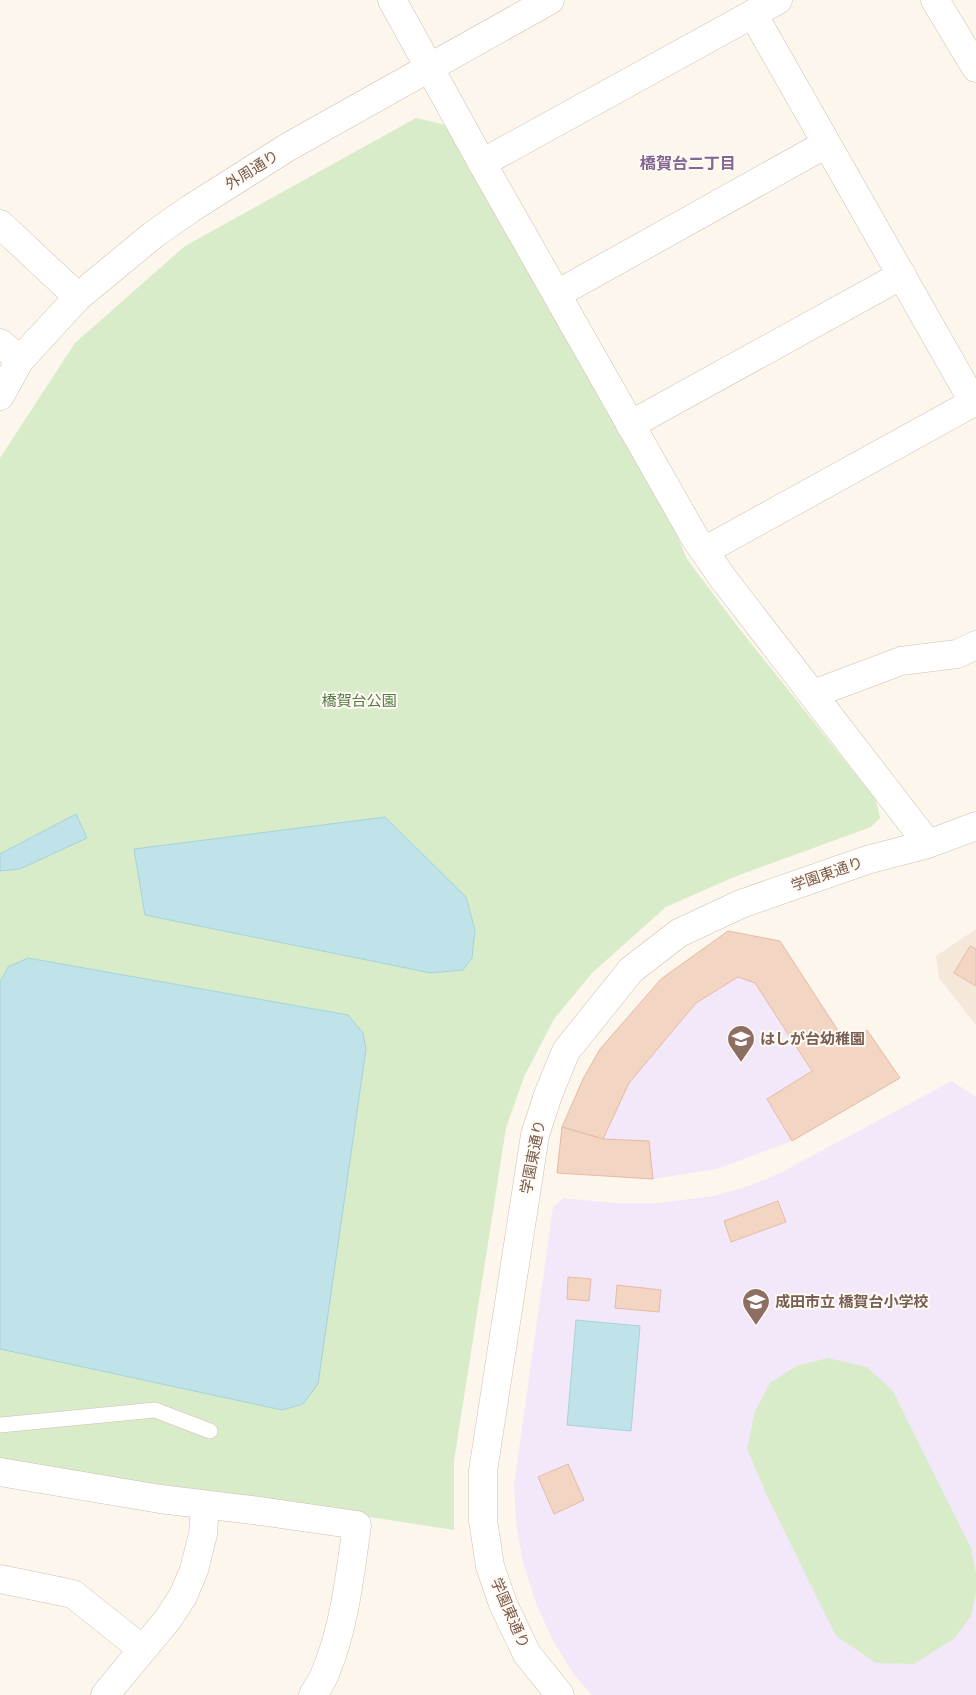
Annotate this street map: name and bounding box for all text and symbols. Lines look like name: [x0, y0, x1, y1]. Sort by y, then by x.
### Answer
street label: 外周通り: [222, 146, 282, 194]
district label: 橋賀台二丁目: [640, 154, 736, 173]
park label: 橋賀台公園: [321, 692, 397, 710]
street label: 学園東通り: [789, 853, 865, 895]
school or university icon: はしが台幼稚園: [726, 1024, 756, 1063]
place label: はしが台幼稚園: [760, 1030, 865, 1048]
street label: 学園東通り: [517, 1118, 549, 1196]
school or university icon: 成田市立 橋賀台小学校: [741, 1287, 771, 1326]
place label: 成田市立 橋賀台小学校: [775, 1293, 929, 1311]
street label: 学園東通り: [487, 1575, 533, 1651]

